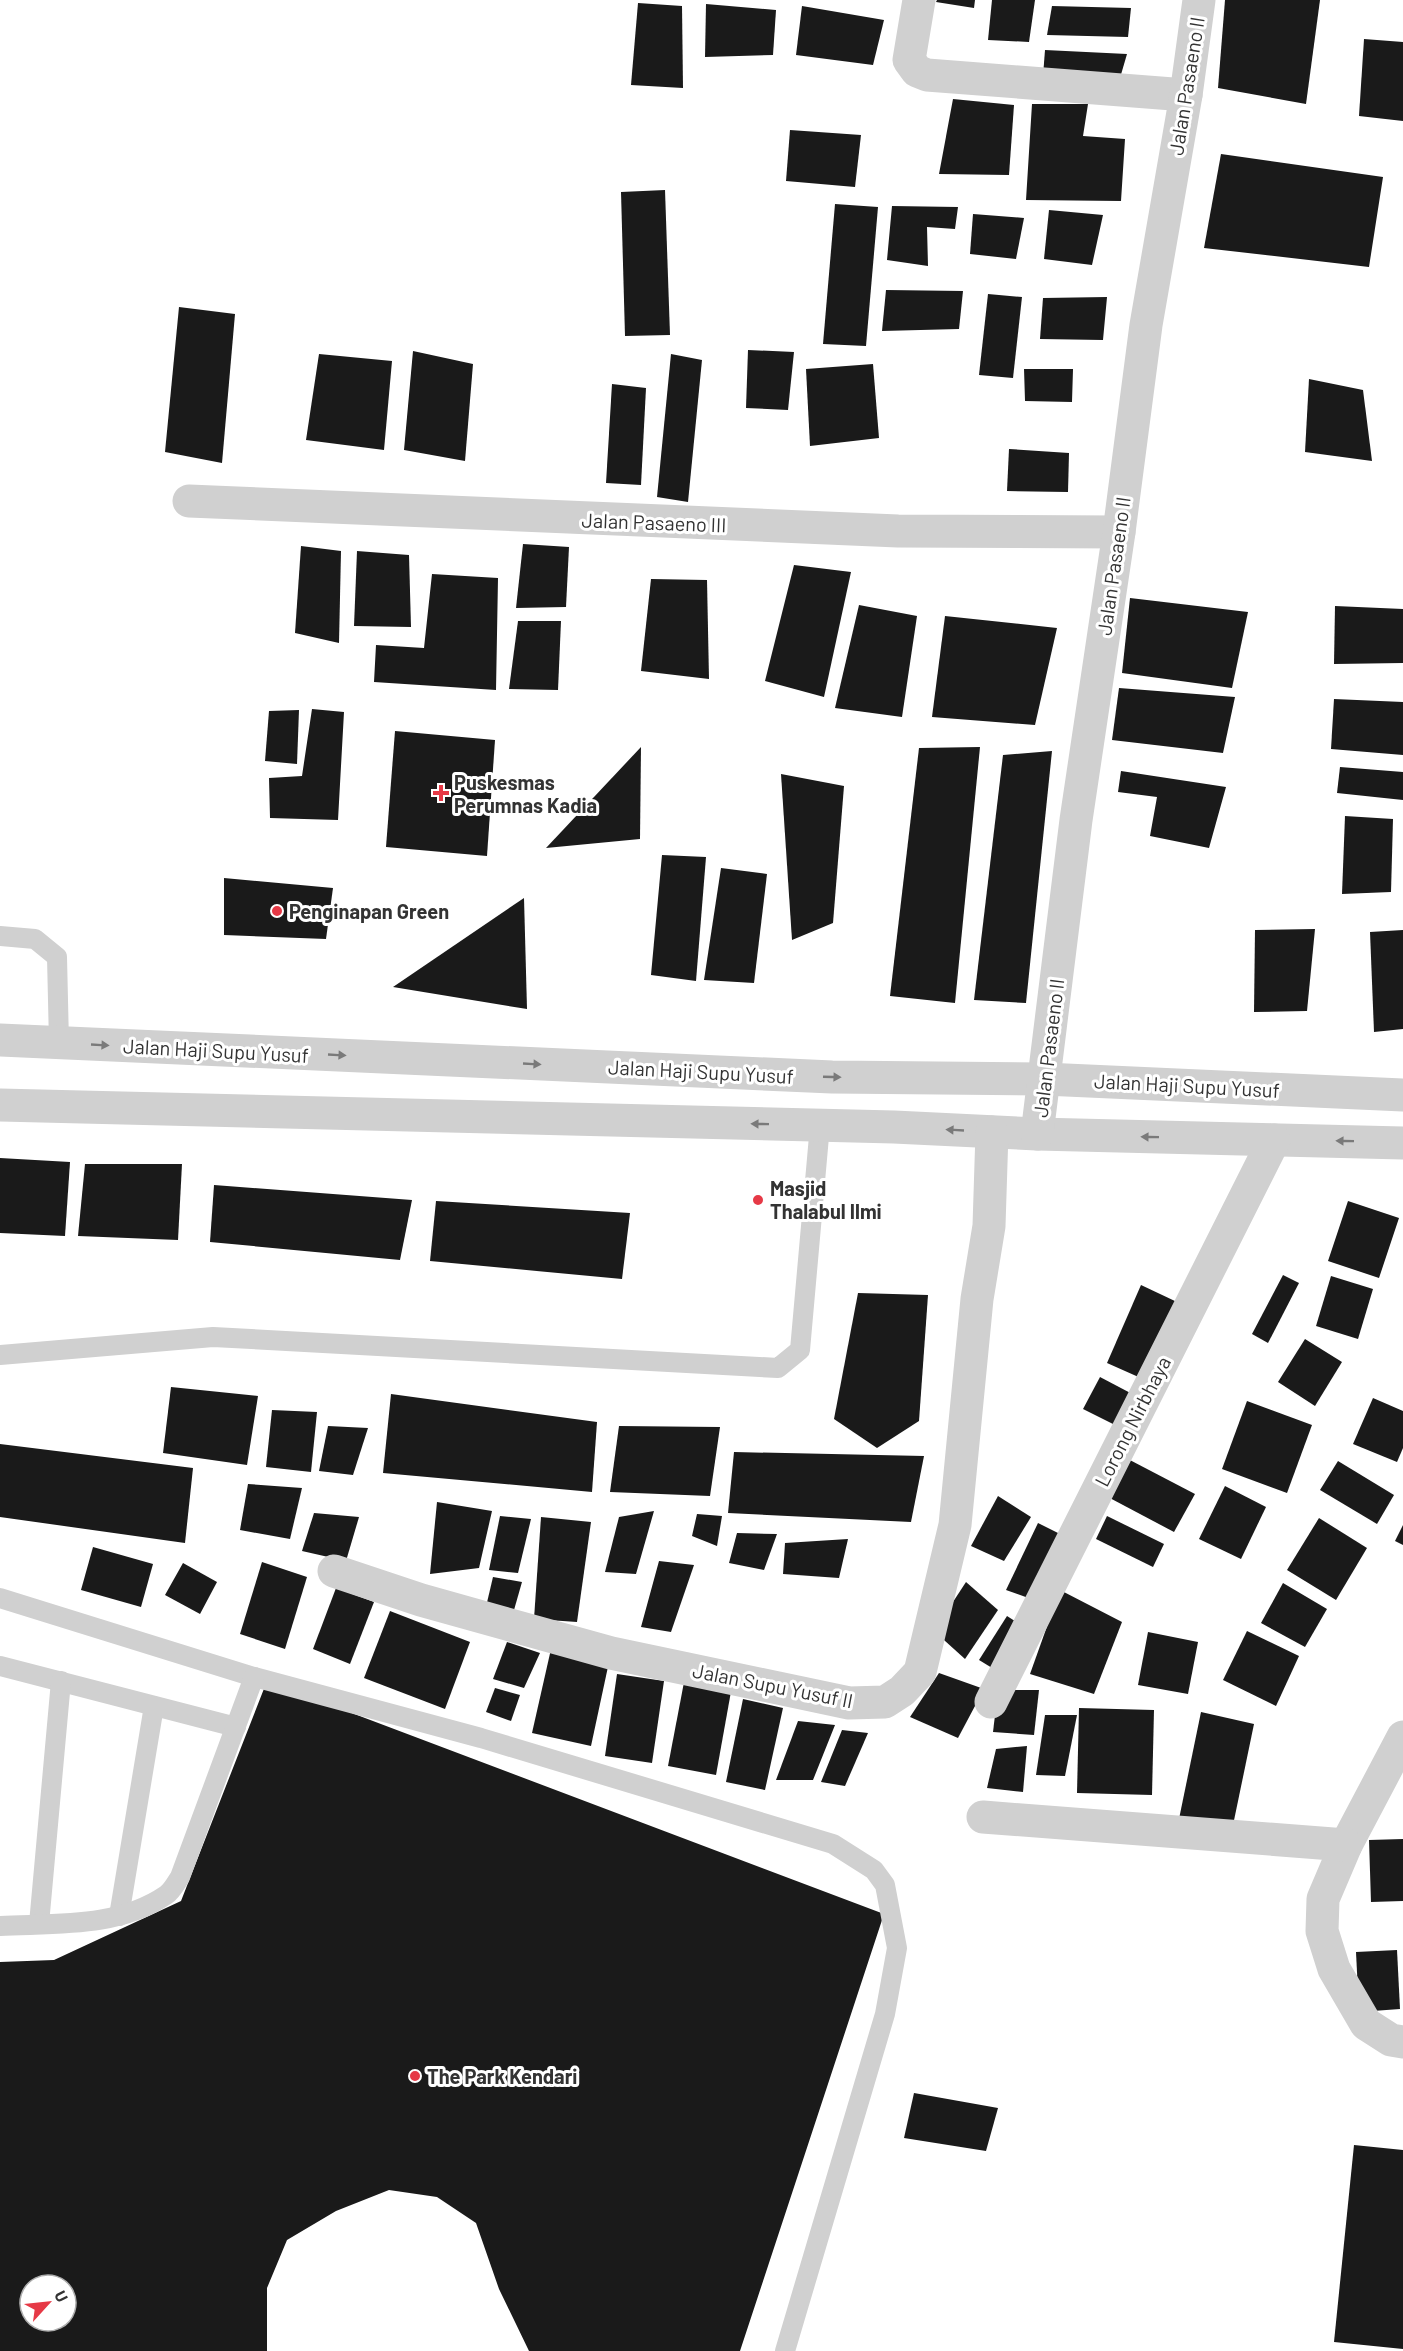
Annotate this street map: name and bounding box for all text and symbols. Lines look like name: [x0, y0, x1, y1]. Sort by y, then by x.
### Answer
street label: Jalan Pasaeno II: [1163, 15, 1209, 157]
street label: Jalan Pasaeno II: [1091, 495, 1135, 637]
street label: Jalan Pasaeno III: [581, 507, 727, 537]
place label: Puskesmas Perumnas Kadia: [454, 770, 597, 817]
marker: Puskesmas Perumnas Kadia: [432, 784, 450, 802]
place label: Penginapan Green: [289, 899, 449, 923]
marker: Penginapan Green: [270, 904, 284, 918]
street label: Jalan Pasaeno II: [1028, 977, 1068, 1119]
street label: Jalan Haji Supu Yusuf: [123, 1033, 309, 1067]
one-way arrow: [91, 1040, 110, 1049]
one-way arrow: [328, 1051, 347, 1060]
street label: Jalan Haji Supu Yusuf: [608, 1054, 794, 1088]
one-way arrow: [522, 1059, 541, 1068]
street label: Jalan Haji Supu Yusuf: [1094, 1068, 1280, 1102]
one-way arrow: [822, 1072, 841, 1082]
one-way arrow: [750, 1119, 769, 1128]
one-way arrow: [945, 1125, 964, 1135]
one-way arrow: [1140, 1132, 1159, 1142]
one-way arrow: [1335, 1137, 1354, 1146]
place label: Masjid Thalabul Ilmi: [770, 1176, 882, 1223]
marker: Masjid Thalabul Ilmi: [751, 1193, 765, 1207]
street label: Lorong Nirbhaya: [1089, 1352, 1175, 1490]
street label: Jalan Supu Yusuf II: [691, 1658, 855, 1712]
place label: The Park Kendari: [427, 2064, 577, 2088]
marker: The Park Kendari: [408, 2069, 422, 2083]
north arrow: [18, 2273, 78, 2333]
text: U: [51, 2287, 73, 2305]

